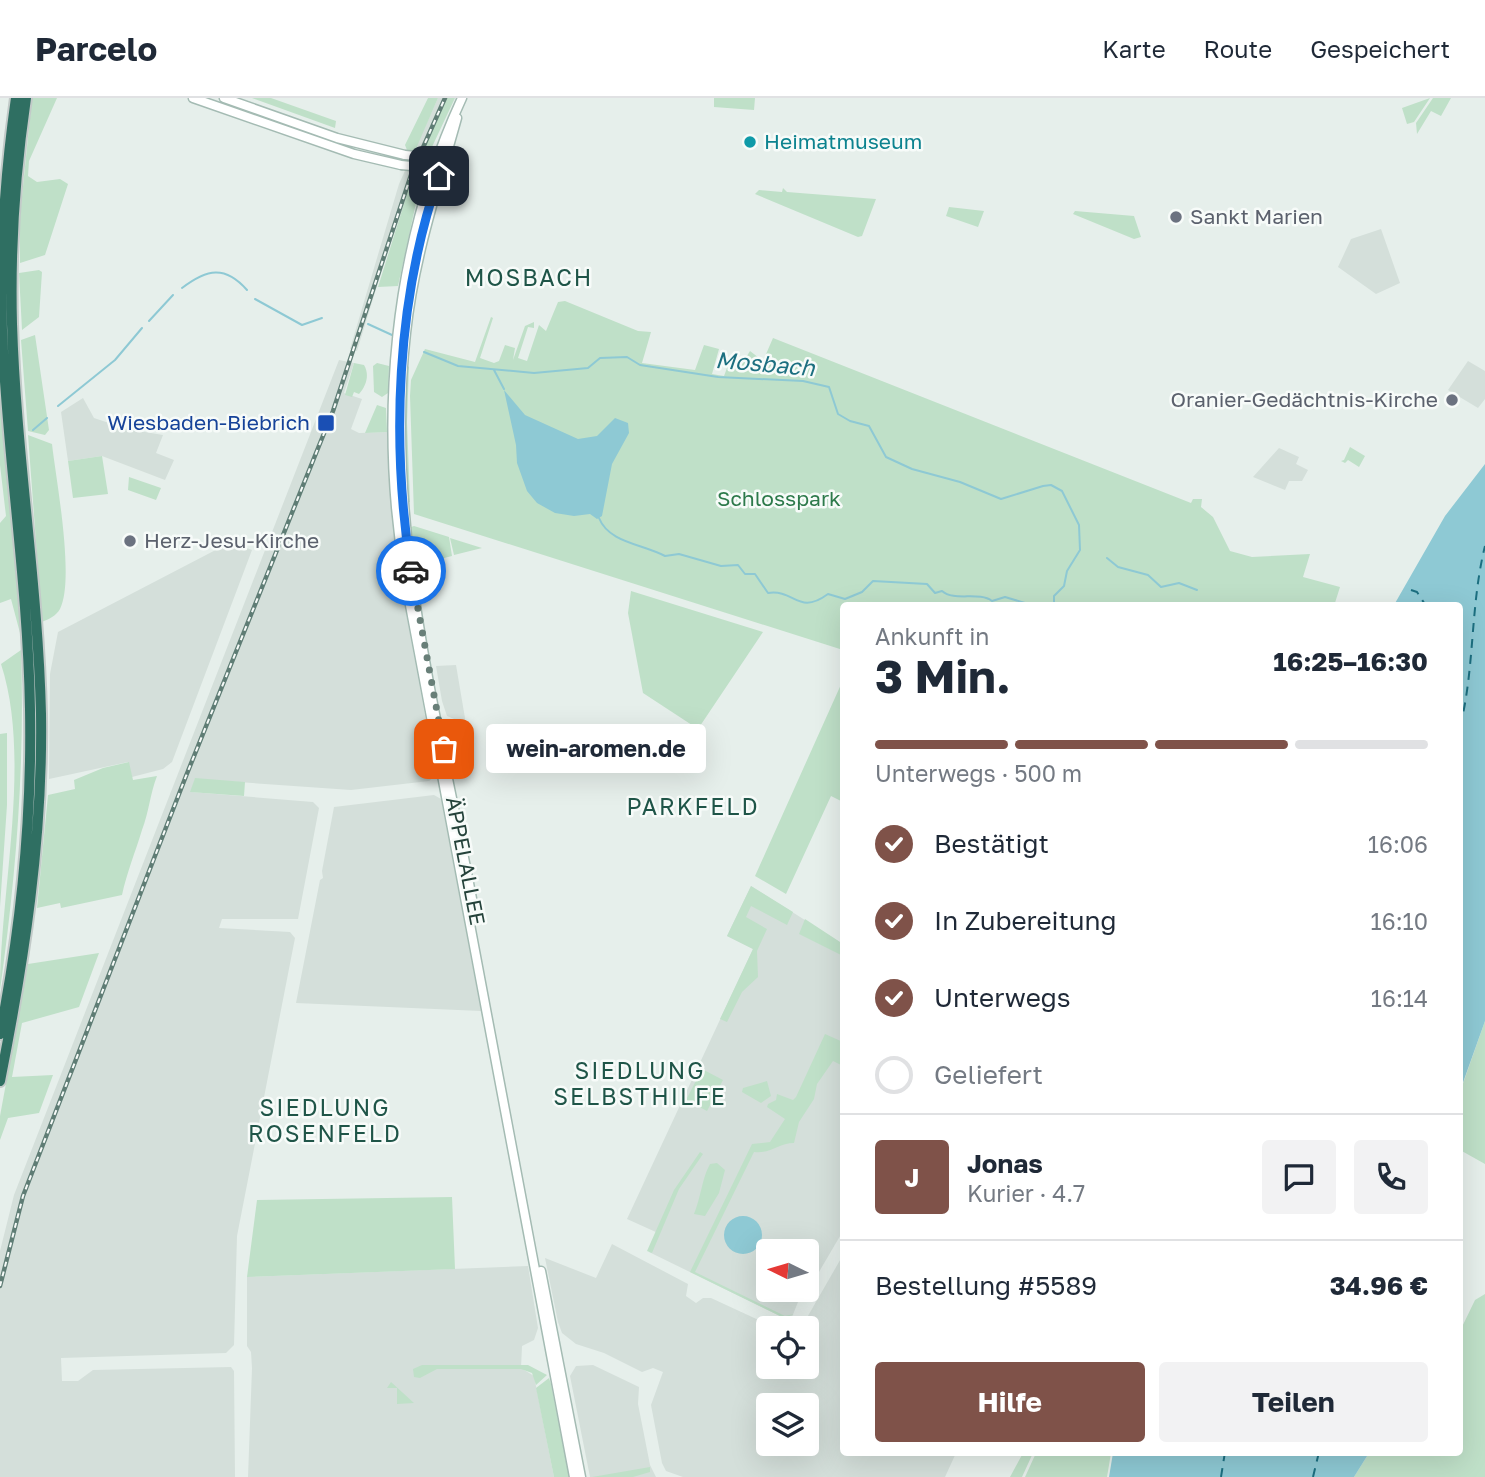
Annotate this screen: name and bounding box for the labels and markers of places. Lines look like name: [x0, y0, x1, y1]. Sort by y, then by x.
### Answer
place label: Heimatmuseum: [764, 128, 922, 154]
marker: Heimatmuseum: [742, 134, 758, 150]
pin: [409, 146, 469, 206]
place label: Sankt Marien: [1190, 203, 1323, 229]
marker: Sankt Marien: [1168, 209, 1184, 225]
place label: Oranier-Gedächtnis-Kirche: [1170, 386, 1438, 412]
marker: Oranier-Gedächtnis-Kirche: [1444, 392, 1460, 408]
place label: Wiesbaden-Biebrich: [107, 409, 310, 435]
marker: Wiesbaden-Biebrich: [316, 413, 336, 433]
place label: Herz-Jesu-Kirche: [144, 527, 319, 553]
marker: Herz-Jesu-Kirche: [122, 533, 138, 549]
pin: [414, 719, 474, 779]
callout: wein-aromen.de: [486, 724, 706, 774]

